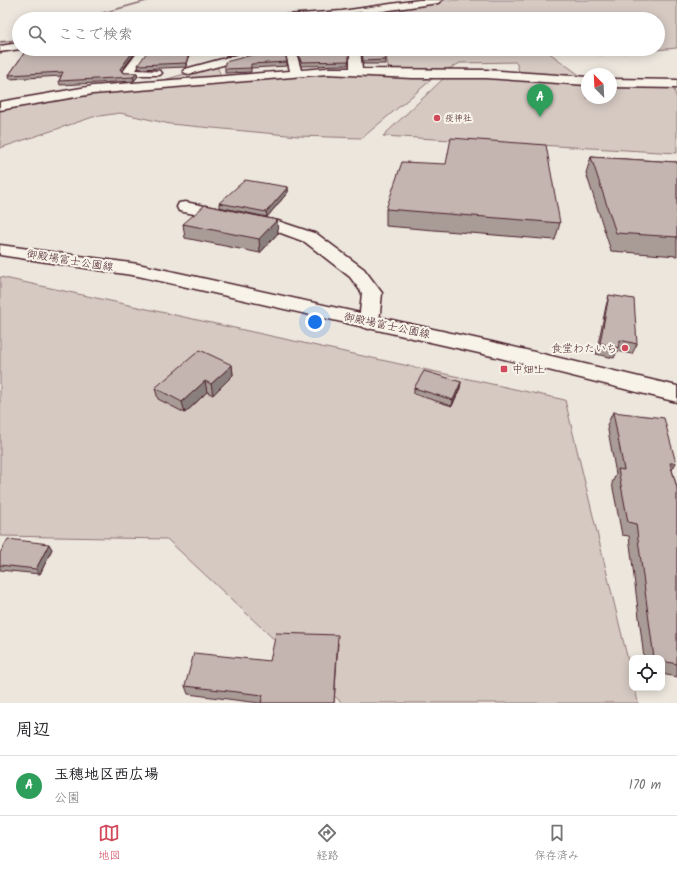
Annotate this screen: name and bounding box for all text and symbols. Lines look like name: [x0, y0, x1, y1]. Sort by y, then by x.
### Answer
search box: [12, 12, 665, 56]
icon: search: [26, 23, 48, 45]
text: ここで検索: [58, 23, 133, 47]
north arrow: [581, 68, 617, 104]
pin: A: [527, 84, 553, 117]
place label: 疫神社: [445, 111, 472, 126]
marker: 疫神社: [432, 113, 442, 123]
street label: 御殿場富士公園線: [25, 245, 115, 277]
street label: 御殿場富士公園線: [342, 308, 432, 344]
your location: [305, 312, 325, 332]
place label: 食堂わたいち: [551, 340, 617, 358]
marker: 食堂わたいち: [620, 343, 630, 353]
place label: 中畑上: [512, 361, 545, 379]
marker: 中畑上: [499, 364, 509, 374]
map controls: [629, 655, 665, 691]
button: locate: [629, 655, 665, 691]
text: 周辺: [16, 717, 50, 744]
text: 玉穂地区西広場: [54, 763, 159, 787]
text: A: [25, 775, 33, 796]
text: 170 m: [629, 775, 661, 796]
text: 公園: [54, 788, 80, 809]
tab: 地図: [98, 822, 120, 865]
tab: 経路: [316, 822, 338, 865]
tab: 保存済み: [535, 822, 579, 865]

